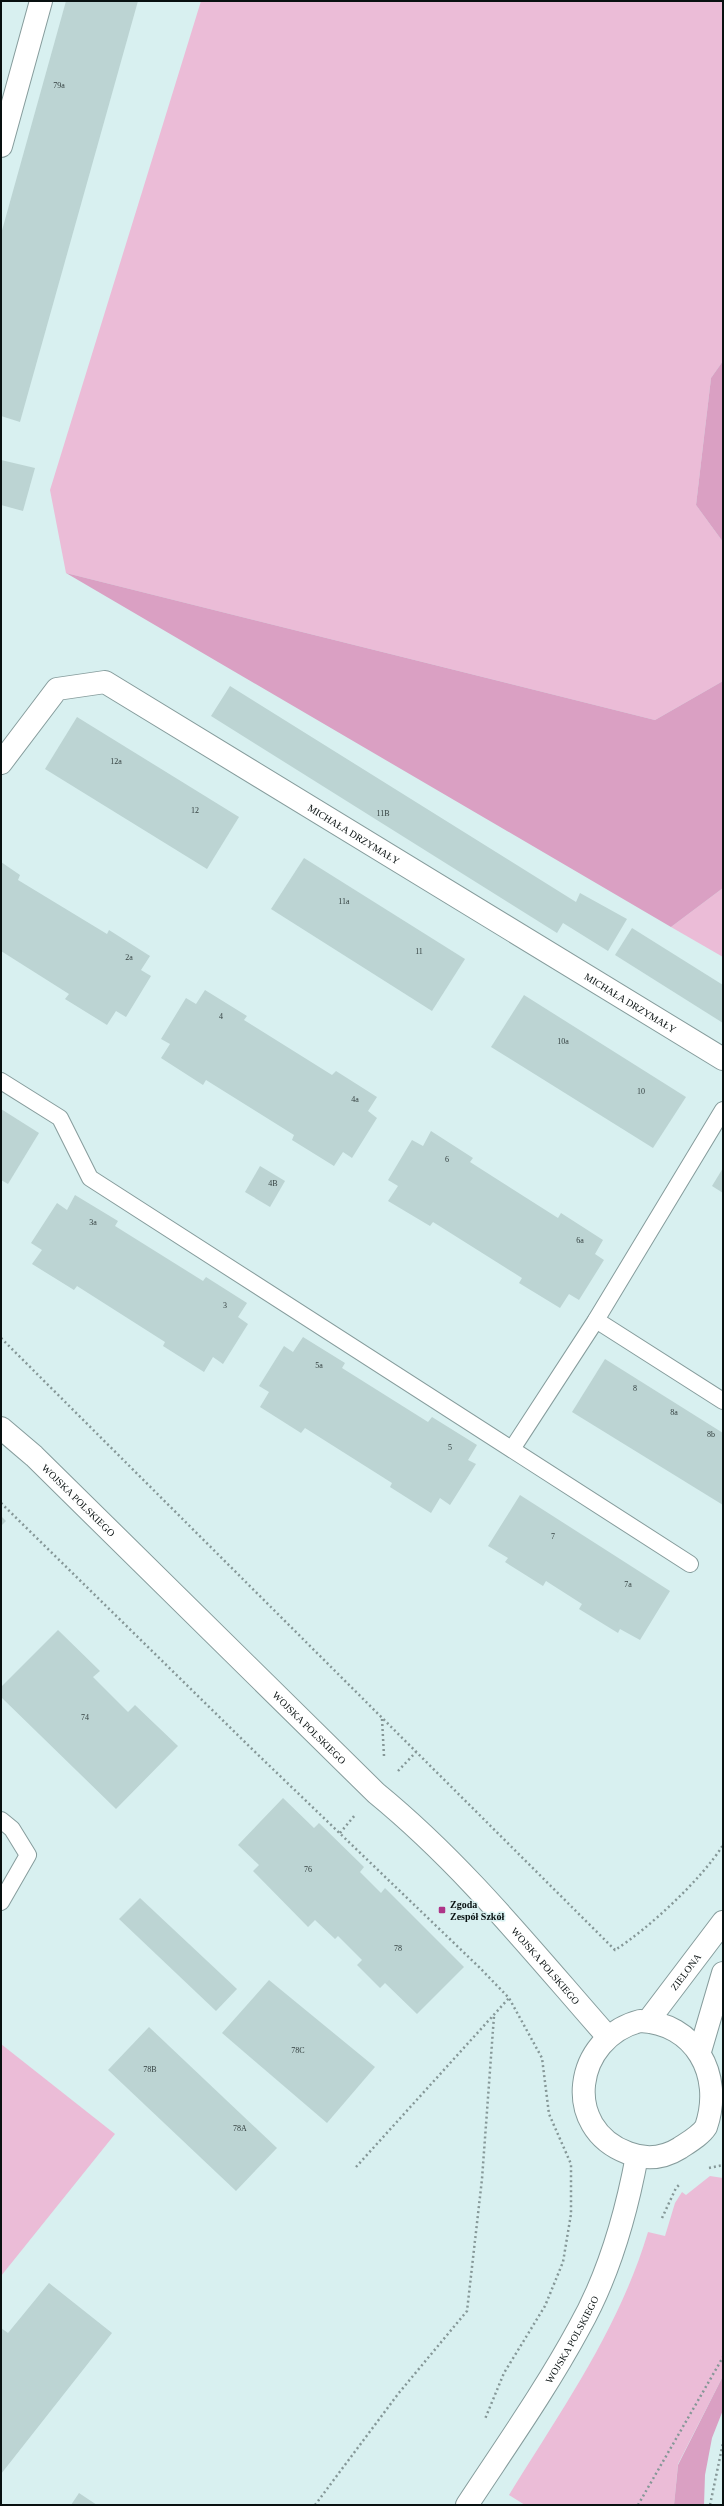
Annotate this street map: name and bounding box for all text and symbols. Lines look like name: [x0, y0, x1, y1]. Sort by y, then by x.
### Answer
house number: 79a: [53, 81, 65, 90]
house number: 12a: [110, 757, 122, 766]
street label: MICHAŁA DRZYMAŁY: [306, 802, 402, 866]
house number: 12: [191, 806, 199, 815]
house number: 11B: [376, 809, 390, 818]
house number: 11a: [338, 897, 350, 906]
house number: 11: [415, 947, 423, 956]
house number: 2a: [125, 953, 133, 962]
street label: MICHAŁA DRZYMAŁY: [583, 970, 678, 1035]
house number: 4: [219, 1012, 223, 1021]
house number: 10a: [557, 1037, 569, 1046]
house number: 10: [637, 1087, 645, 1096]
house number: 4a: [351, 1095, 359, 1104]
house number: 6: [445, 1155, 449, 1164]
house number: 4B: [268, 1179, 278, 1188]
house number: 3a: [89, 1218, 97, 1227]
house number: 6a: [576, 1236, 584, 1245]
house number: 3: [223, 1301, 227, 1310]
house number: 5a: [315, 1361, 323, 1370]
house number: 8: [633, 1384, 637, 1393]
house number: 8a: [670, 1408, 678, 1417]
house number: 8b: [707, 1430, 715, 1439]
house number: 5: [448, 1443, 452, 1452]
street label: WOJSKA POLSKIEGO: [40, 1462, 118, 1538]
house number: 7: [551, 1532, 555, 1541]
house number: 7a: [624, 1580, 632, 1589]
street label: WOJSKA POLSKIEGO: [271, 1689, 348, 1766]
house number: 74: [81, 1713, 89, 1722]
house number: 76: [304, 1865, 312, 1874]
place label: Zgoda Zespół Szkół: [450, 1899, 504, 1922]
marker: Zgoda Zespół Szkół: [437, 1905, 447, 1915]
street label: WOJSKA POLSKIEGO: [509, 1925, 582, 2006]
house number: 78: [394, 1944, 402, 1953]
street label: ZIELONA: [668, 1950, 703, 1992]
house number: 78C: [291, 2046, 305, 2055]
house number: 78B: [143, 2065, 157, 2074]
house number: 78A: [233, 2124, 247, 2133]
street label: WOJSKA POLSKIEGO: [543, 2294, 600, 2385]

